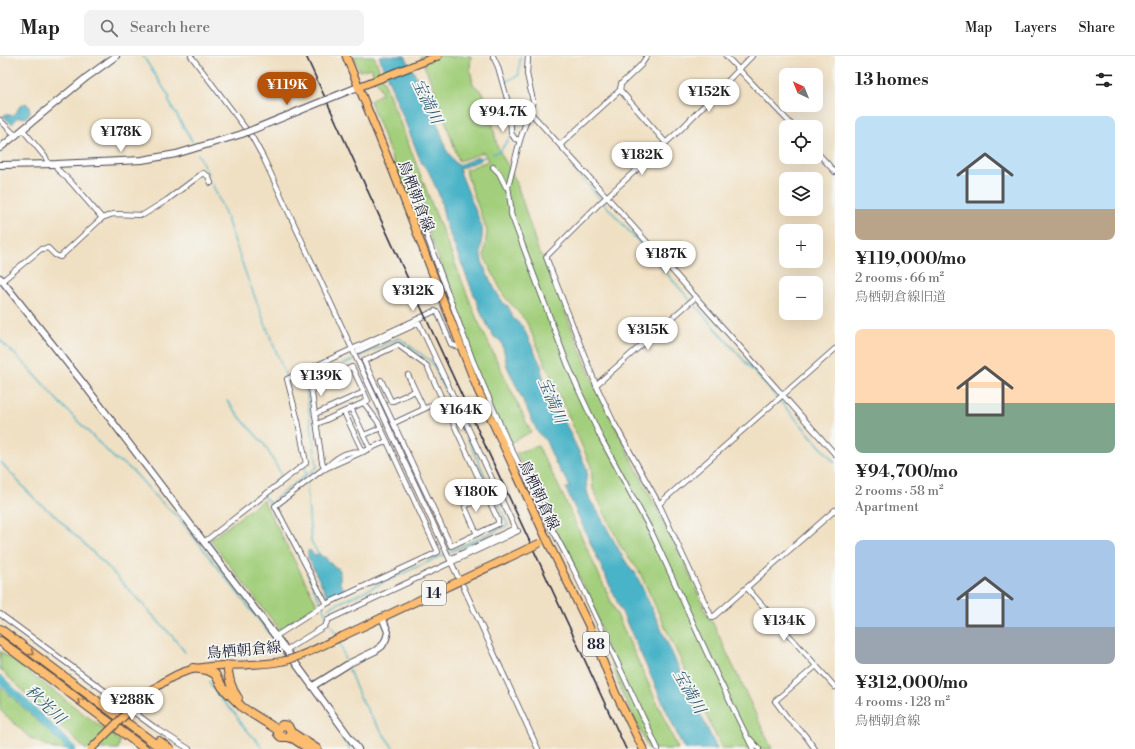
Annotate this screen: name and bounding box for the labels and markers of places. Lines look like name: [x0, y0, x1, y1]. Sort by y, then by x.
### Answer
pin: ¥119K: [259, 72, 315, 106]
pin: ¥152K: [681, 79, 737, 113]
pin: ¥94.7K: [470, 99, 536, 133]
pin: ¥178K: [93, 119, 149, 153]
pin: ¥182K: [614, 142, 670, 176]
pin: ¥187K: [638, 241, 694, 275]
pin: ¥312K: [385, 278, 441, 312]
pin: ¥315K: [620, 317, 676, 351]
pin: ¥139K: [293, 363, 349, 397]
pin: ¥164K: [433, 397, 489, 431]
pin: ¥180K: [448, 479, 504, 513]
pin: ¥134K: [756, 608, 812, 642]
pin: ¥288K: [104, 687, 160, 721]

